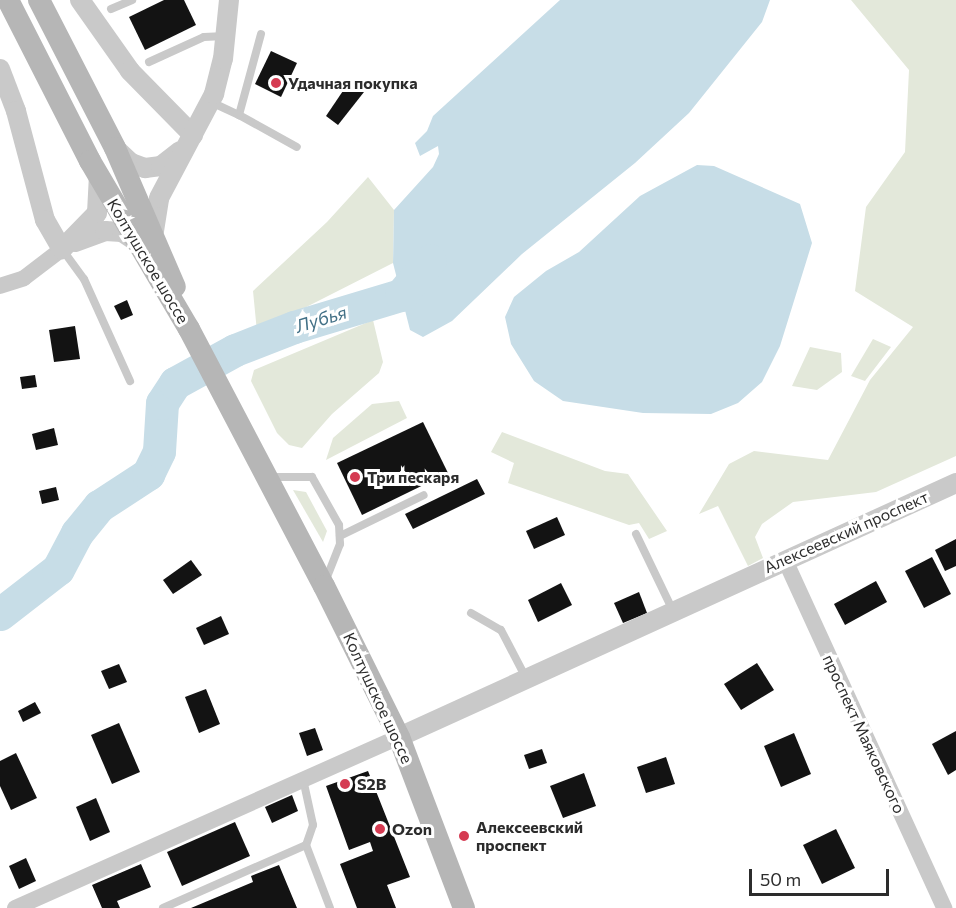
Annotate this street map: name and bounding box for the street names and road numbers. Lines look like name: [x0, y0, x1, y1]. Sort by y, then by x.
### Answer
street label: Колтушское шоссе: [103, 195, 193, 327]
street label: Алексеевский проспект: [761, 487, 931, 577]
street label: Колтушское шоссе: [339, 629, 417, 767]
street label: проспект Маяковского: [819, 652, 909, 816]

